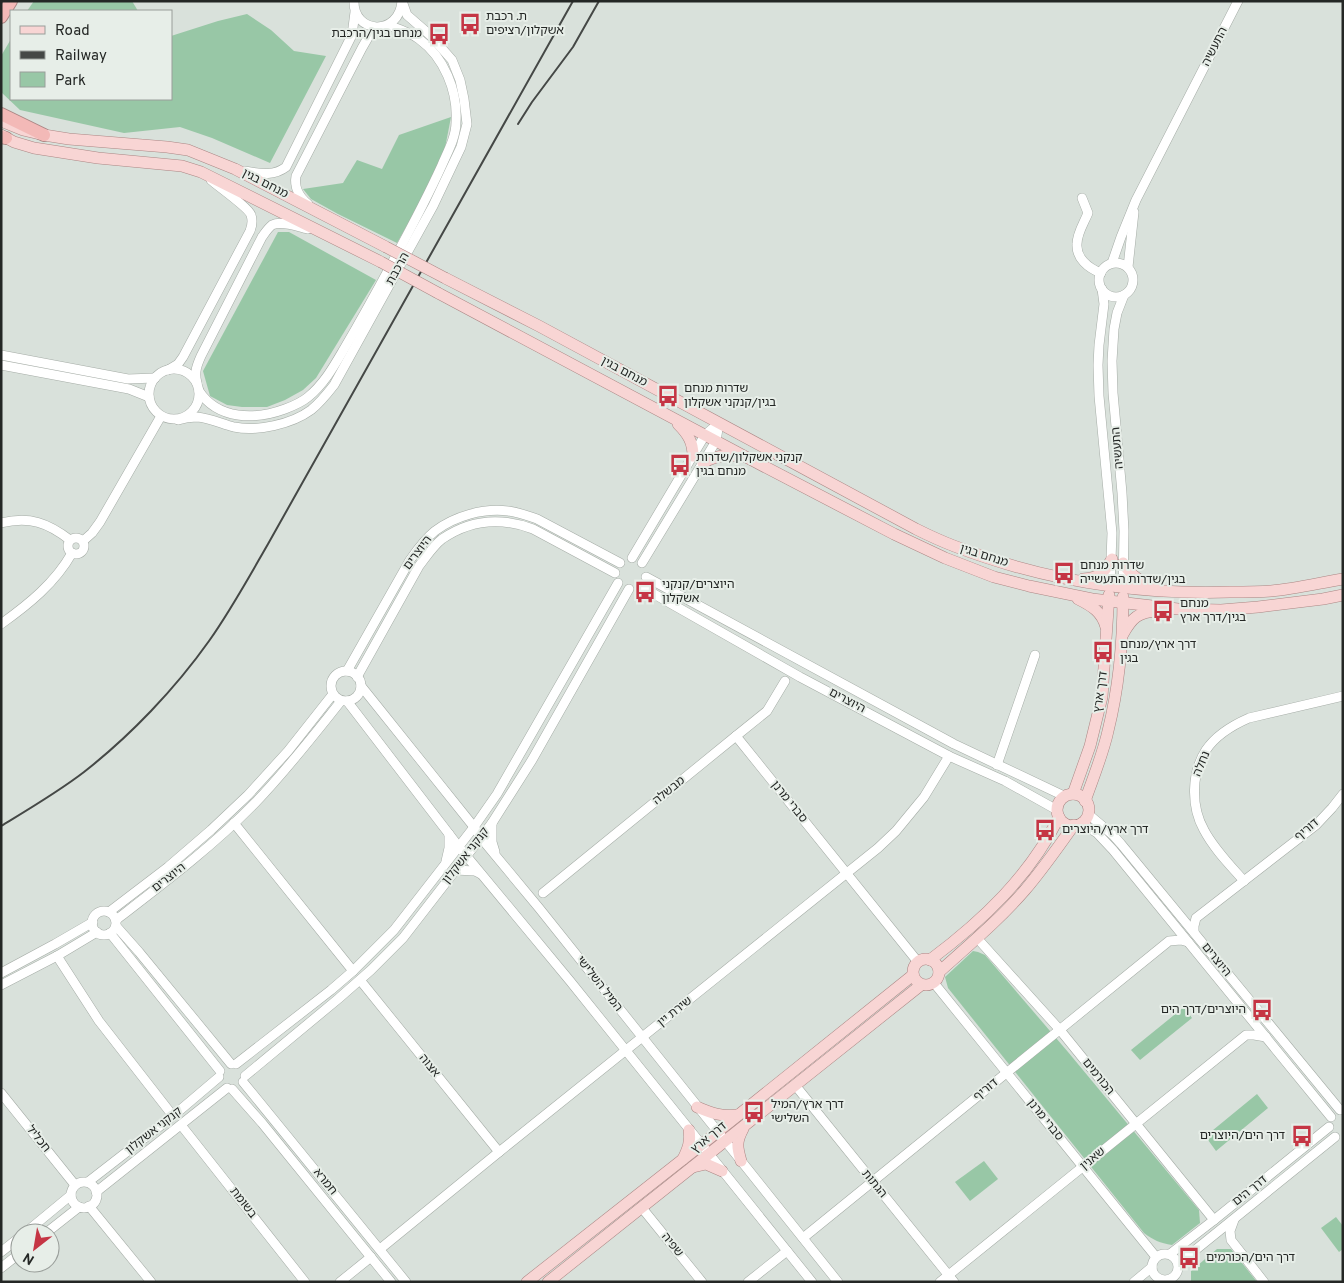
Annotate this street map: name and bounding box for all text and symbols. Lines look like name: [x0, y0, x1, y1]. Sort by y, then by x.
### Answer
place label: ת. רכבת אשקלון/רציפים: [486, 9, 564, 39]
legend: [10, 10, 172, 100]
bus stop icon: ת. רכבת אשקלון/רציפים: [457, 11, 483, 37]
bus stop icon: מנחם בגין/הרכבת: [426, 21, 452, 47]
text: Road: [55, 22, 90, 41]
street label: התעשיה: [1198, 25, 1232, 69]
place label: מנחם בגין/הרכבת: [331, 26, 422, 42]
text: Railway: [55, 47, 107, 66]
text: Park: [55, 72, 86, 91]
street label: מנחם בגין: [239, 166, 291, 202]
street label: הרכבת: [383, 250, 413, 288]
street label: מנחם בגין: [598, 353, 650, 391]
place label: שדרות מנחם בגין/קנקני אשקלון: [684, 381, 776, 411]
bus stop icon: שדרות מנחם בגין/קנקני אשקלון: [655, 383, 681, 409]
street label: התעשיה: [1108, 426, 1128, 470]
place label: קנקני אשקלון/שדרות מנחם בגין: [696, 450, 803, 480]
bus stop icon: קנקני אשקלון/שדרות מנחם בגין: [667, 452, 693, 478]
street label: היוצרים: [400, 533, 436, 573]
street label: מנחם בגין: [958, 541, 1010, 571]
place label: שדרות מנחם בגין/שדרות התעשייה: [1080, 558, 1186, 588]
bus stop icon: שדרות מנחם בגין/שדרות התעשייה: [1051, 560, 1077, 586]
place label: היוצרים/קנקני אשקלון: [662, 577, 734, 607]
bus stop icon: היוצרים/קנקני אשקלון: [632, 579, 658, 605]
place label: מנחם בגין/דרך ארץ: [1180, 596, 1246, 626]
bus stop icon: מנחם בגין/דרך ארץ: [1150, 598, 1176, 624]
place label: דרך ארץ/מנחם בגין: [1120, 637, 1197, 667]
bus stop icon: דרך ארץ/מנחם בגין: [1090, 639, 1116, 665]
street label: דרך ארץ: [1090, 670, 1112, 714]
street label: היוצרים: [826, 685, 868, 717]
street label: נחלה: [1190, 749, 1214, 779]
street label: מבשלה: [649, 773, 689, 809]
street label: סברי מרנן: [767, 778, 811, 827]
street label: דוריף: [1291, 815, 1323, 845]
bus stop icon: דרך ארץ/היוצרים: [1032, 817, 1058, 843]
place label: דרך ארץ/היוצרים: [1062, 822, 1149, 838]
street label: קנקני אשקלון: [439, 824, 493, 888]
street label: היוצרים: [149, 860, 189, 896]
street label: היוצרים: [1198, 940, 1234, 980]
street label: המיל השלישי: [572, 953, 626, 1015]
street label: שירת יין: [654, 993, 696, 1031]
bus stop icon: היוצרים/דרך הים: [1249, 997, 1275, 1023]
place label: היוצרים/דרך הים: [1161, 1002, 1246, 1018]
street label: אצוה: [415, 1051, 443, 1081]
street label: הכורמים: [1078, 1055, 1118, 1099]
street label: דוריף: [970, 1075, 1002, 1105]
street label: סברי מרנן: [1023, 1096, 1067, 1145]
place label: דרך ארץ/המיל השלישי: [771, 1097, 844, 1127]
bus stop icon: דרך ארץ/המיל השלישי: [741, 1099, 767, 1125]
street label: קנקני אשקלון: [122, 1104, 186, 1158]
street label: דרך ארץ: [688, 1118, 731, 1157]
street label: חכליל: [22, 1122, 54, 1156]
bus stop icon: דרך הים/היוצרים: [1289, 1123, 1315, 1149]
place label: דרך הים/היוצרים: [1200, 1128, 1285, 1144]
street label: שאנין: [1077, 1144, 1109, 1174]
street label: חמרא: [309, 1165, 341, 1199]
street label: הגתות: [858, 1167, 890, 1201]
street label: דרך הים: [1229, 1172, 1271, 1210]
street label: בשומת: [226, 1184, 260, 1222]
north arrow: [10, 1223, 60, 1273]
street label: שפיה: [657, 1230, 687, 1260]
bus stop icon: דרך הים/הכורמים: [1176, 1245, 1202, 1271]
text: N: [20, 1248, 38, 1268]
place label: דרך הים/הכורמים: [1206, 1250, 1295, 1266]

